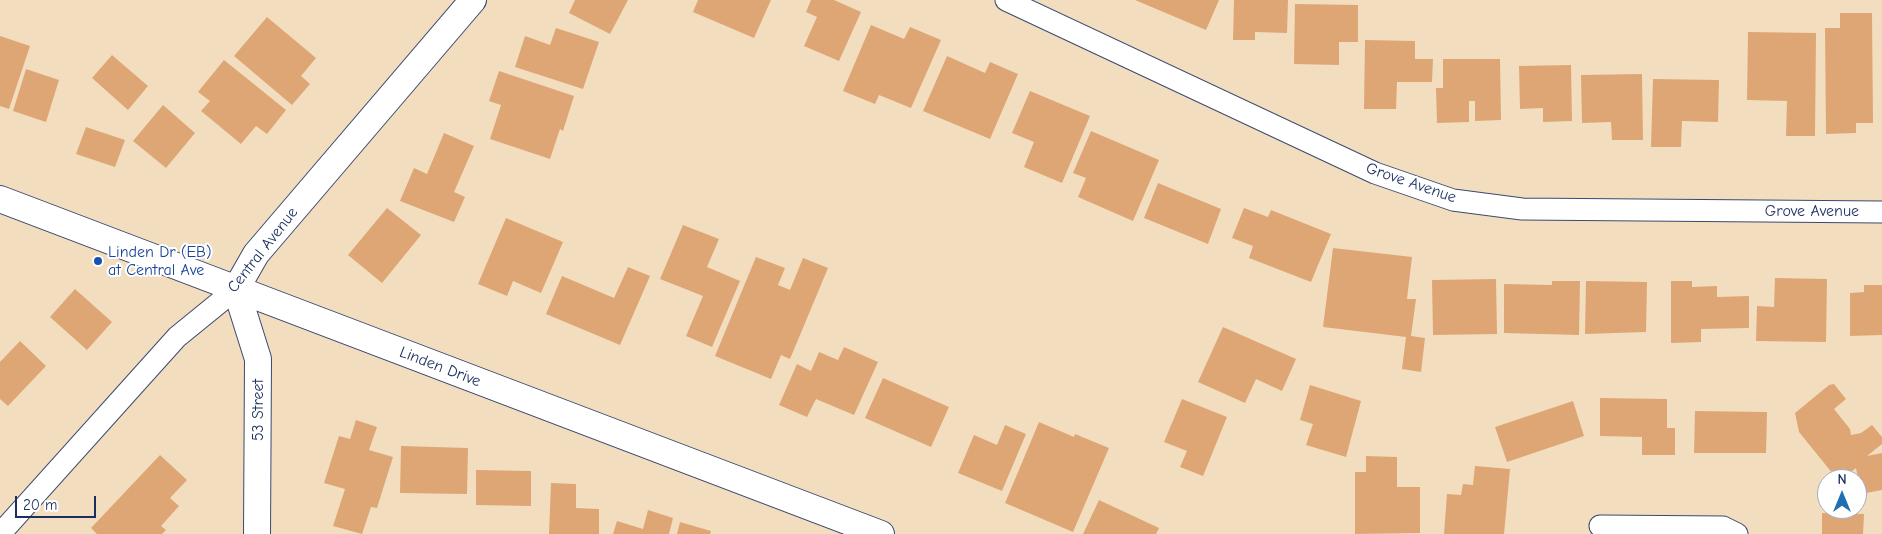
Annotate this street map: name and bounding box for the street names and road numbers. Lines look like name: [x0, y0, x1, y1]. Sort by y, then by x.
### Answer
street label: Grove Avenue: [1363, 159, 1459, 207]
street label: Grove Avenue: [1765, 201, 1859, 221]
street label: Central Avenue: [224, 203, 302, 297]
street label: Linden Drive: [397, 343, 483, 391]
street label: 53 Street: [248, 379, 268, 441]

